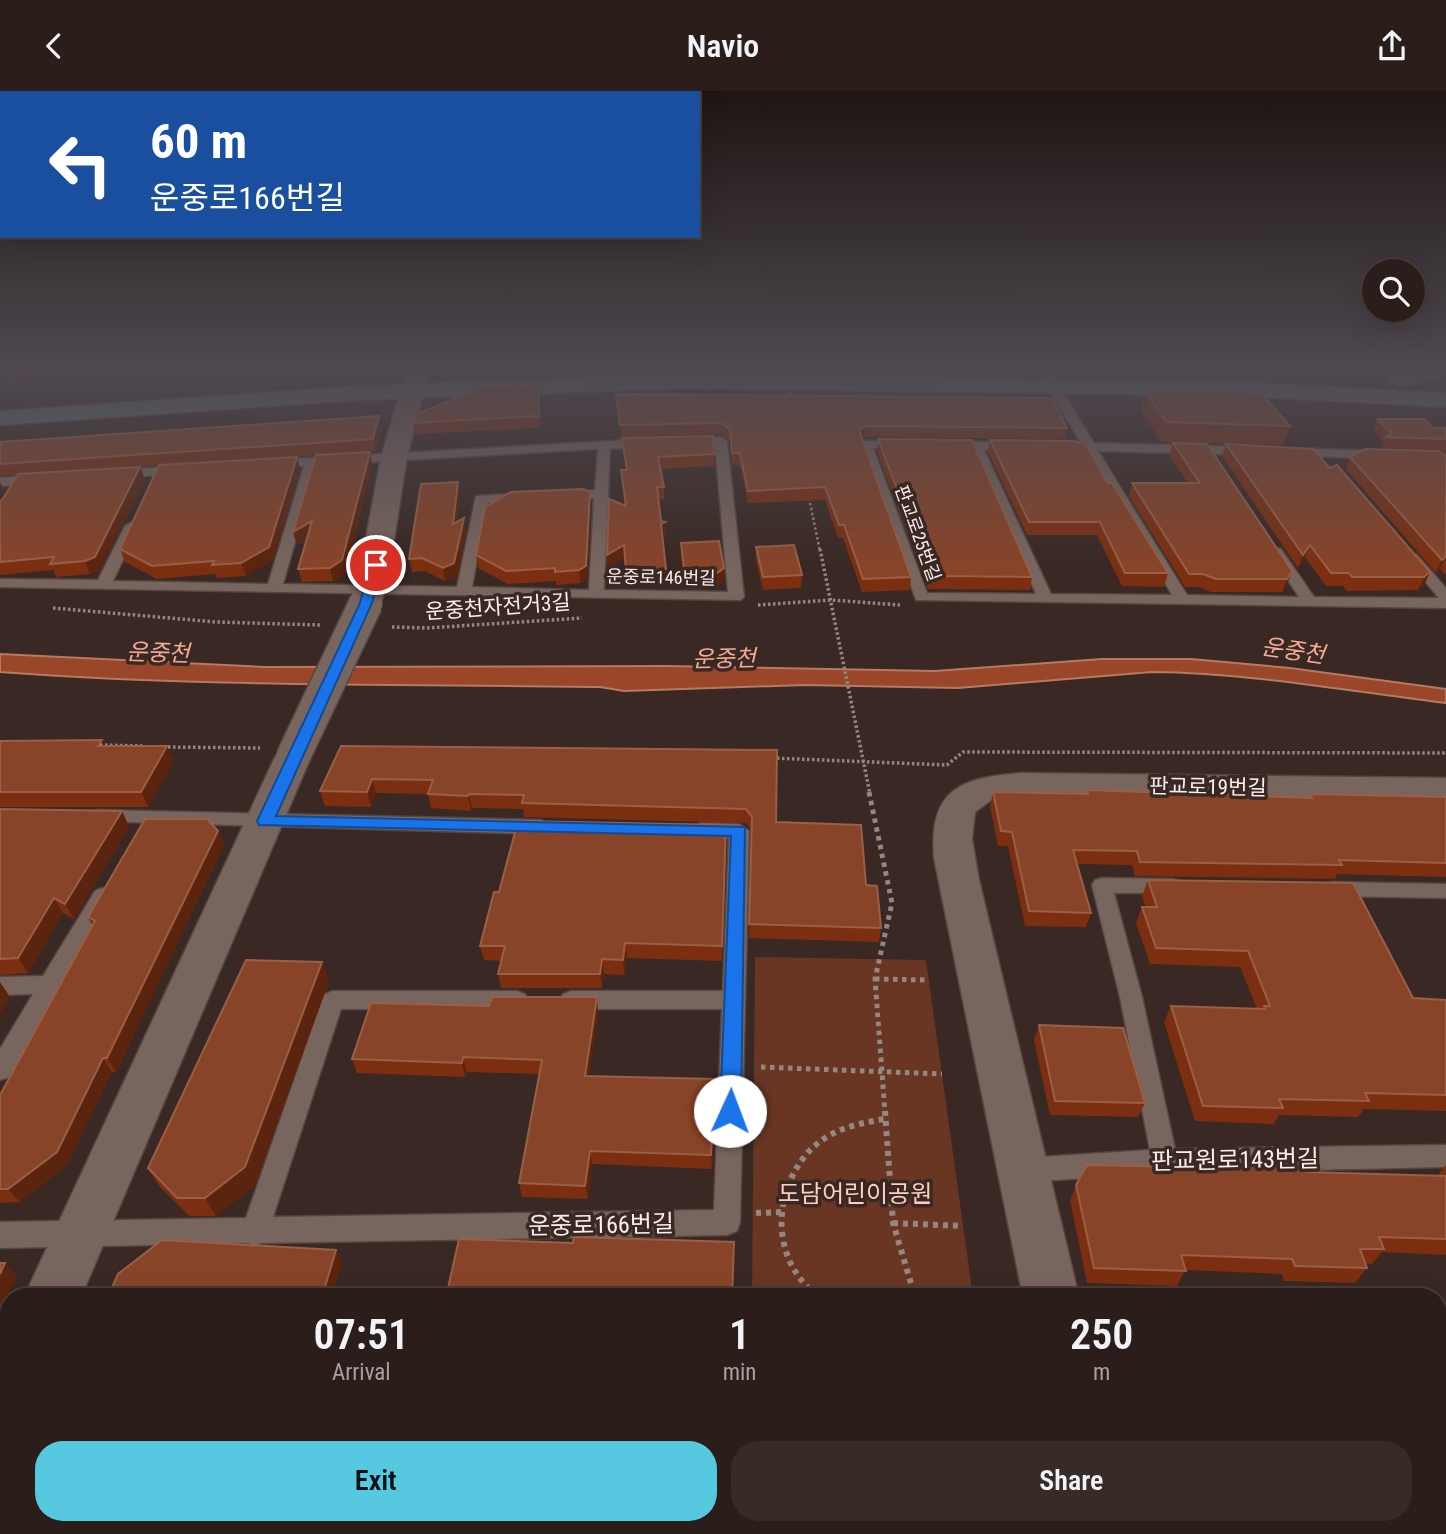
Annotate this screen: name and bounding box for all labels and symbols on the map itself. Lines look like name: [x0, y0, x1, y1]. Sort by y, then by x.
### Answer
street label: 판교로25번길: [891, 482, 945, 584]
pin: [346, 535, 406, 595]
street label: 운중로146번길: [606, 566, 716, 588]
street label: 운중천자전거3길: [425, 590, 571, 624]
water label: 운중천: [1260, 633, 1329, 669]
water label: 운중천: [126, 638, 193, 668]
water label: 운중천: [692, 645, 759, 673]
street label: 판교로19번길: [1149, 774, 1267, 800]
position arrow: [693, 1074, 767, 1148]
street label: 판교원로143번길: [1151, 1145, 1319, 1175]
park label: 도담어린이공원: [778, 1180, 932, 1208]
street label: 운중로166번길: [528, 1210, 674, 1240]

